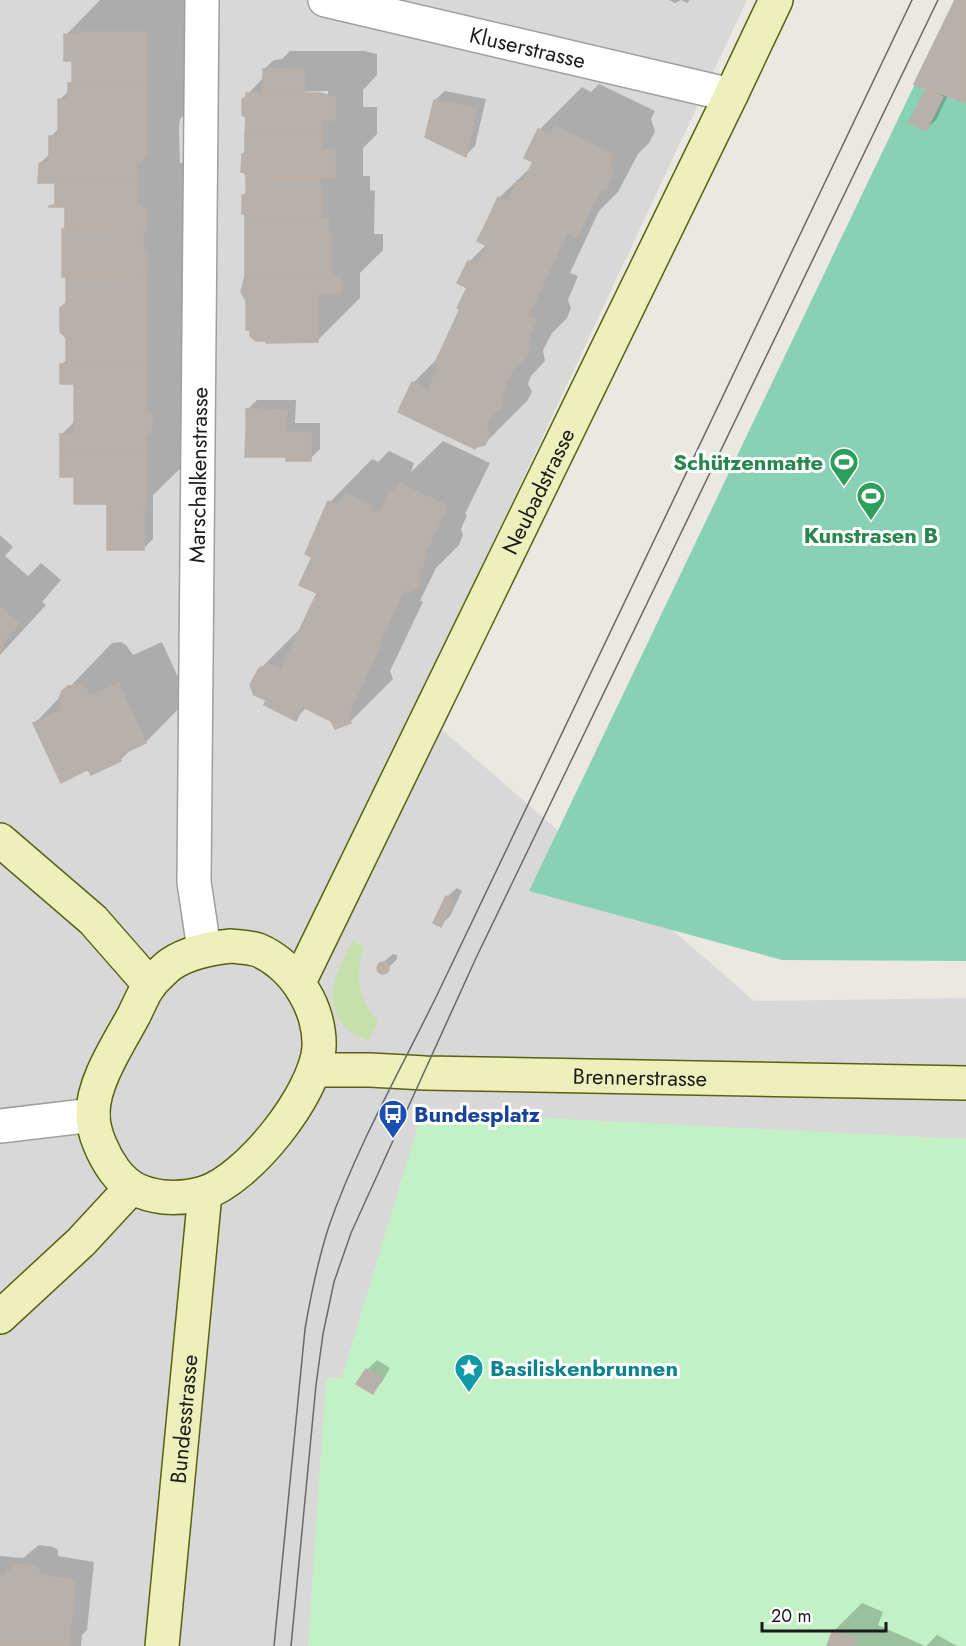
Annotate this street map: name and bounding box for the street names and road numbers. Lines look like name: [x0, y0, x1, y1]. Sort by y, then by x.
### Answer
street label: Kluserstrasse: [466, 18, 589, 76]
street label: Marschalkenstrasse: [180, 387, 216, 563]
street label: Neubadstrasse: [494, 423, 582, 560]
street label: Brennerstrasse: [572, 1060, 707, 1094]
street label: Bundesstrasse: [161, 1353, 206, 1485]

